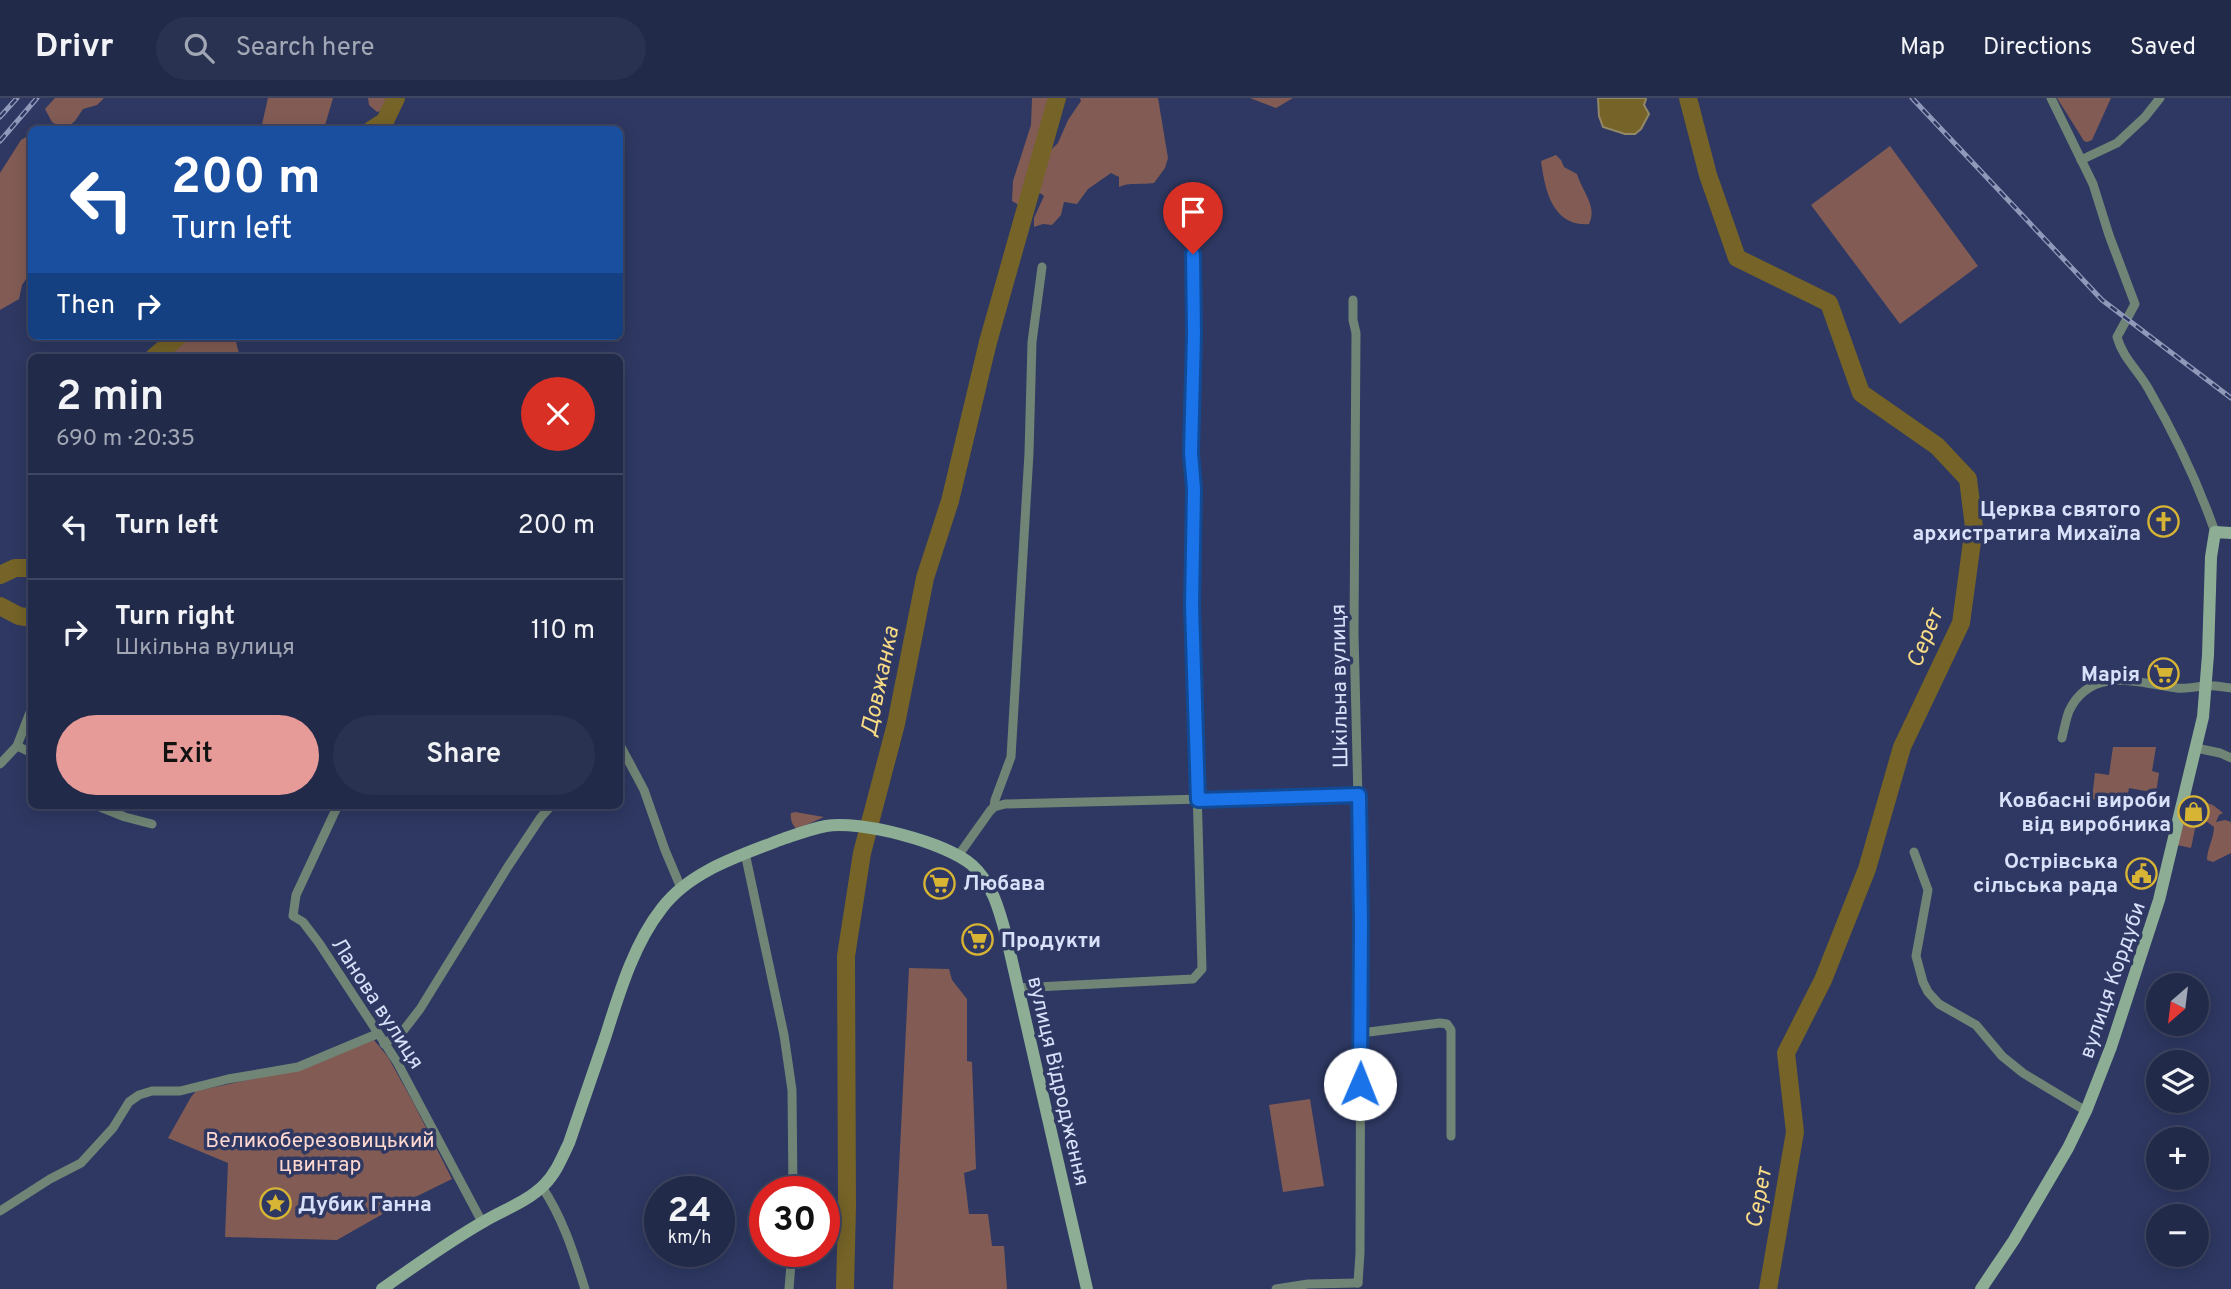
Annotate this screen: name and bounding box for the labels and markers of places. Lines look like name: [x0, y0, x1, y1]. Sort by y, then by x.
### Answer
pin: [1163, 182, 1223, 254]
place label: Церква святого архистратига Михаїла: [1912, 497, 2141, 548]
church icon: Церква святого архистратига Михаїла: [2147, 504, 2181, 538]
supermarket icon: Марія: [2146, 657, 2180, 691]
place label: Марія: [2081, 662, 2140, 689]
place label: Ковбасні вироби від виробника: [1999, 788, 2171, 839]
shop icon: Ковбасні вироби від виробника: [2177, 795, 2211, 829]
place label: Острівська сільська рада: [1973, 849, 2118, 900]
public building icon: Острівська сільська рада: [2124, 856, 2158, 890]
supermarket icon: Любава: [923, 866, 957, 900]
place label: Любава: [963, 871, 1045, 898]
supermarket icon: Продукти: [961, 923, 995, 957]
place label: Продукти: [1001, 928, 1101, 955]
place icon: Дубик Ганна: [258, 1187, 292, 1221]
place label: Дубик Ганна: [298, 1192, 432, 1219]

